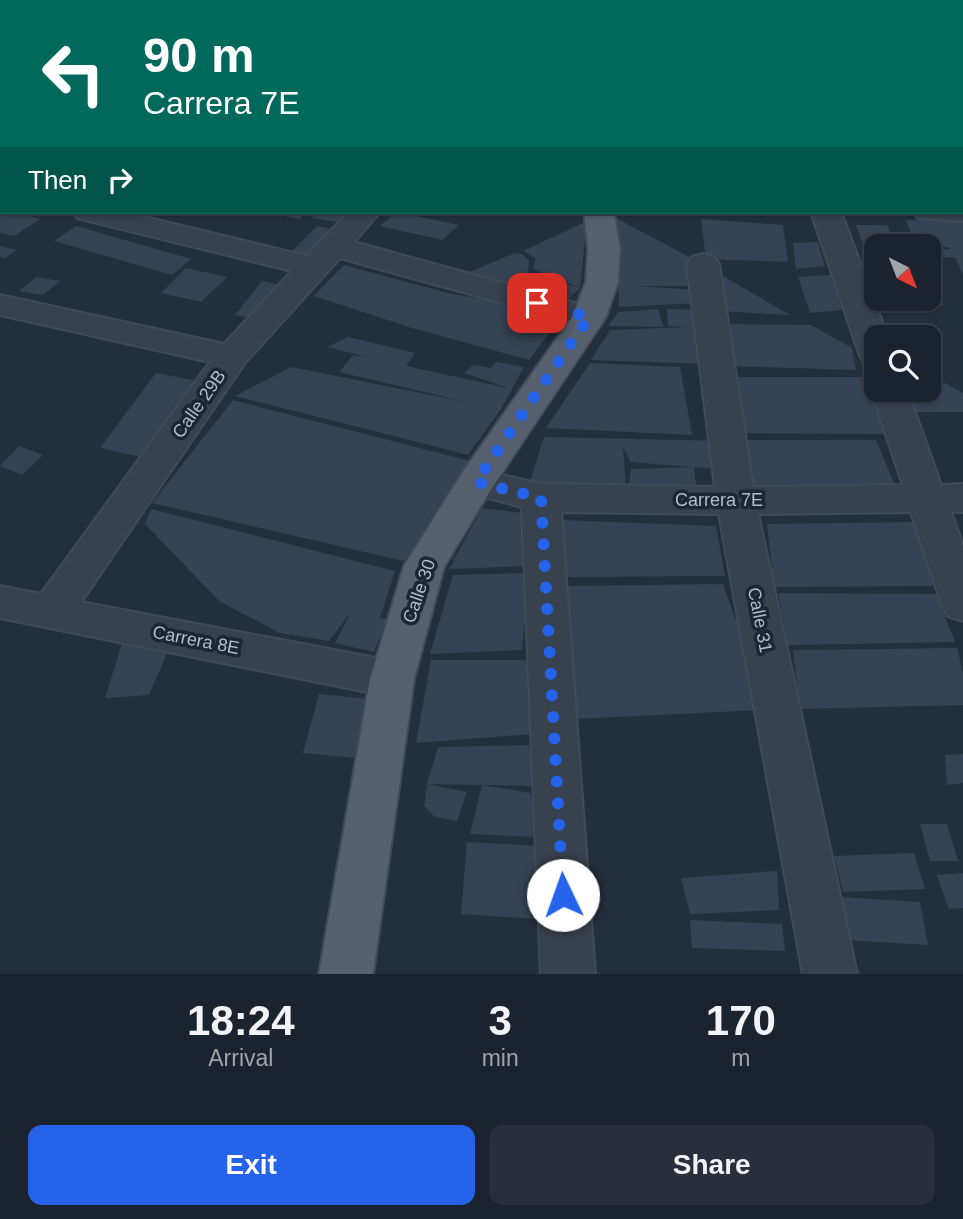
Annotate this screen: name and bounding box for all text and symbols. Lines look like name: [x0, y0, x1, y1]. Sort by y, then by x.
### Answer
icon: left: [28, 28, 119, 119]
text: 90 m: [143, 28, 255, 82]
text: Carrera 7E: [143, 85, 300, 121]
icon: right: [101, 161, 139, 199]
text: Then: [28, 165, 87, 195]
north arrow: [864, 234, 942, 312]
map controls: [864, 234, 941, 402]
pin: [507, 273, 567, 333]
icon: arrive: [518, 284, 556, 322]
button: search: [864, 325, 941, 402]
street label: Calle 29B: [168, 366, 230, 442]
street label: Carrera 7E: [675, 490, 763, 510]
street label: Calle 30: [399, 557, 439, 625]
street label: Calle 31: [744, 586, 776, 654]
street label: Carrera 8E: [151, 622, 241, 658]
position arrow: [526, 858, 600, 932]
text: 18:24: [187, 997, 295, 1044]
text: 3: [488, 997, 512, 1044]
text: 170: [706, 997, 776, 1044]
text: Arrival: [208, 1045, 273, 1071]
text: min: [482, 1045, 519, 1071]
text: m: [731, 1045, 750, 1071]
button: Exit: [28, 1125, 475, 1205]
button: Share: [489, 1125, 935, 1205]

